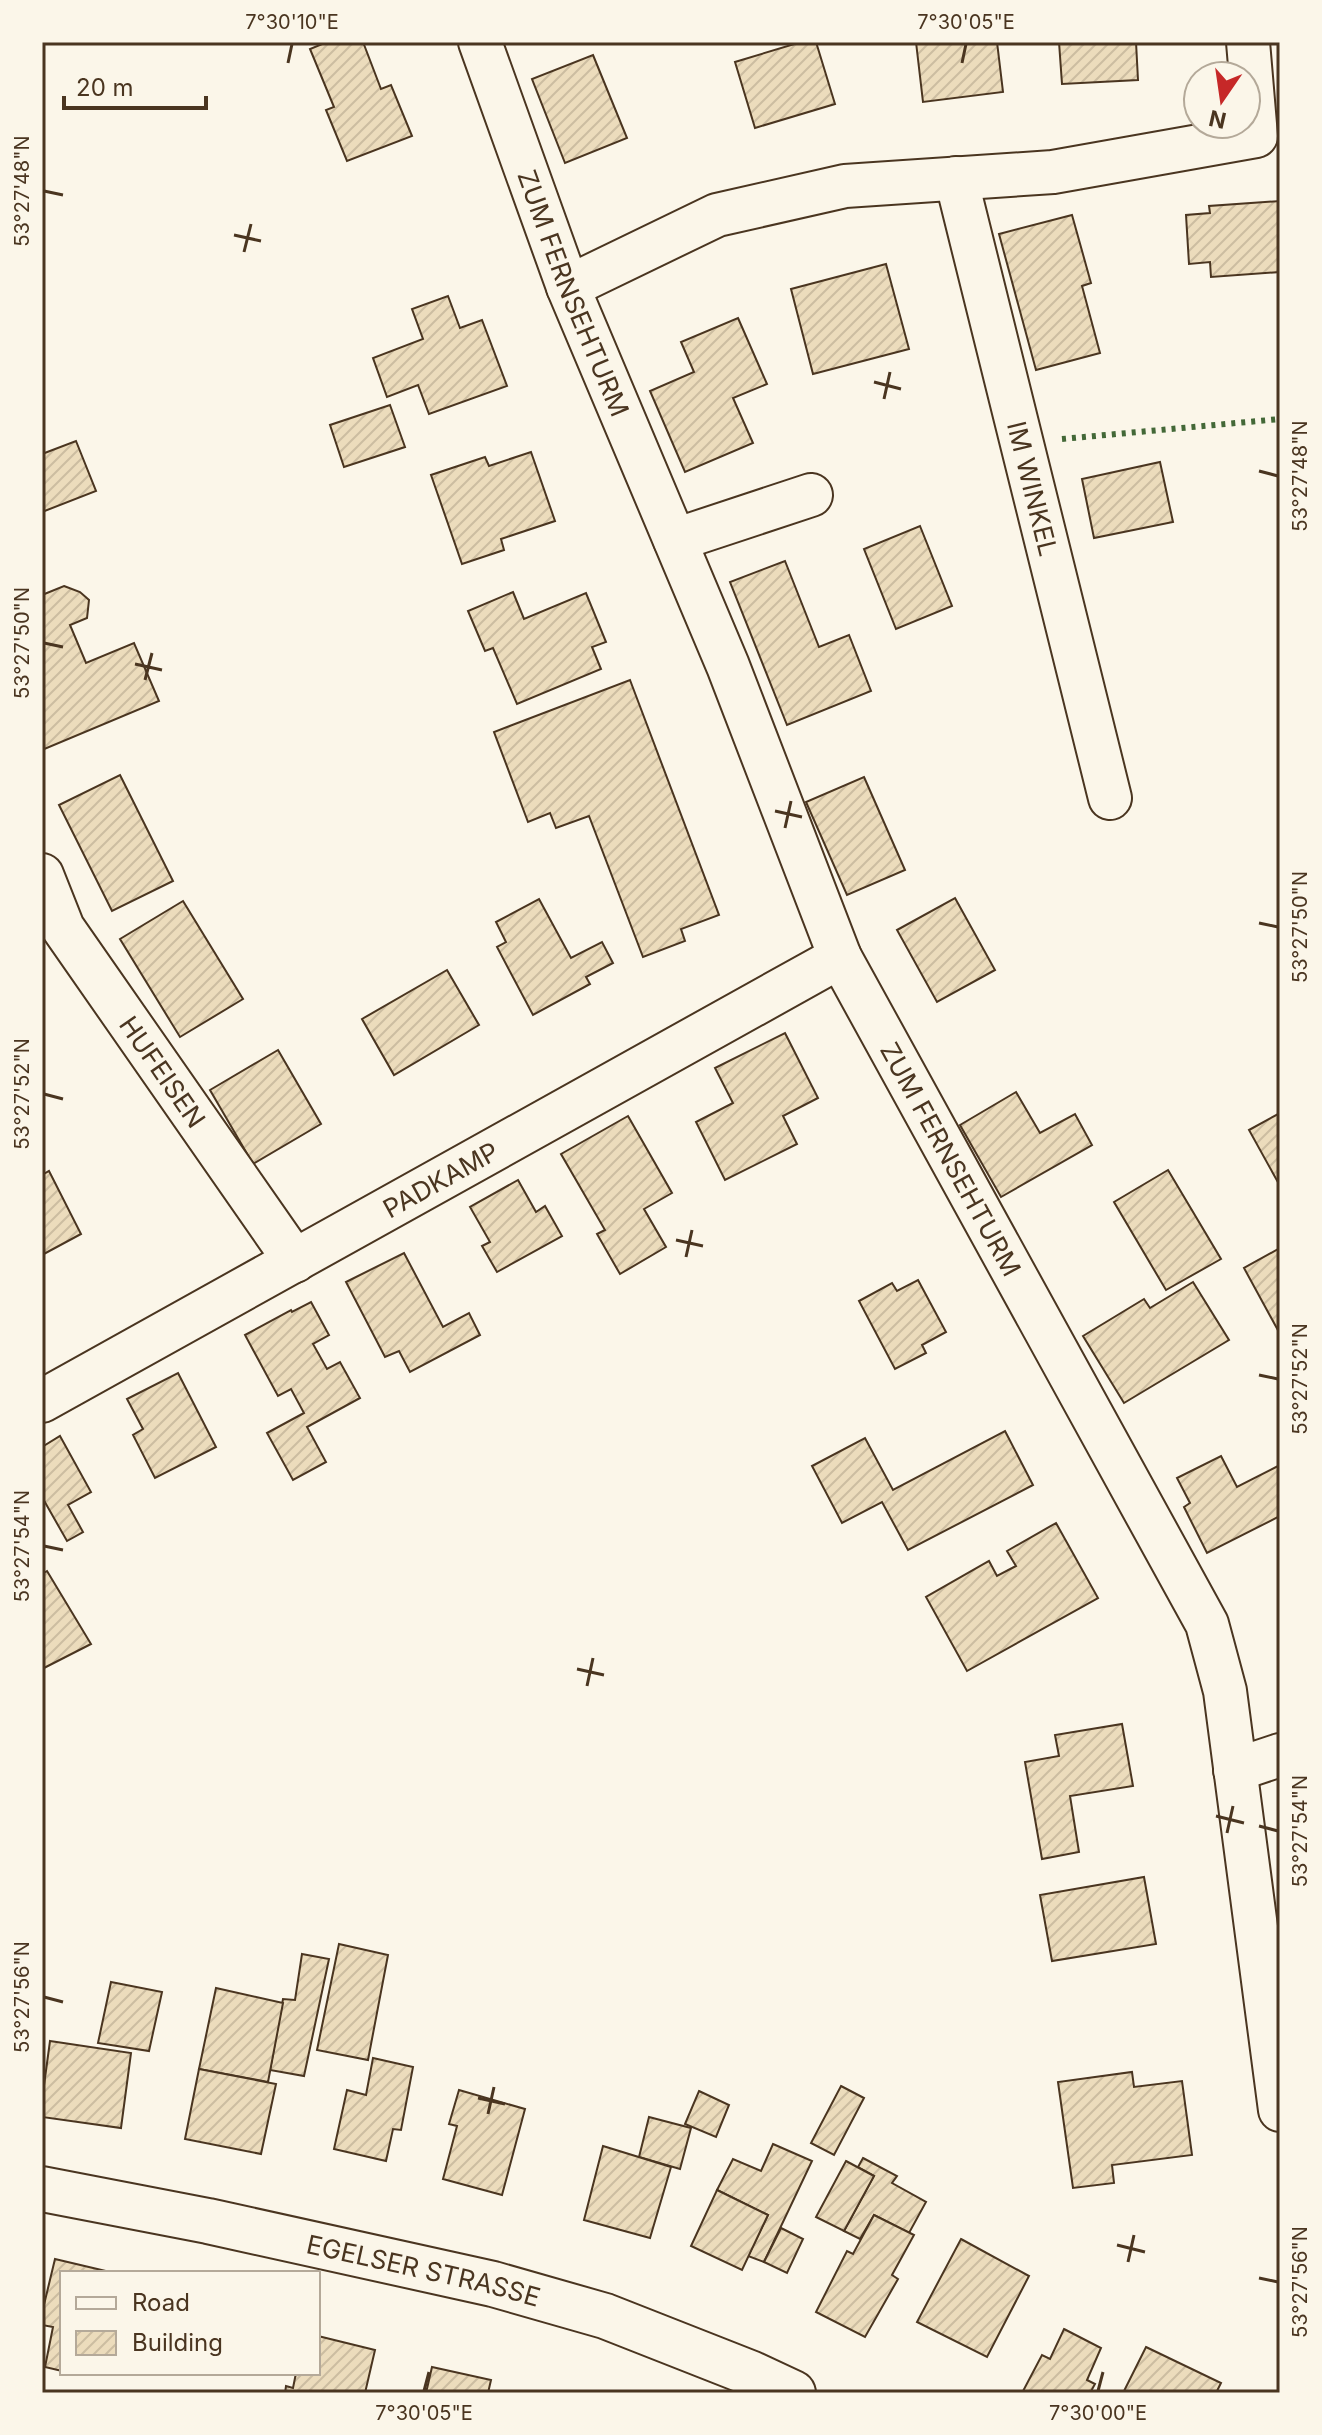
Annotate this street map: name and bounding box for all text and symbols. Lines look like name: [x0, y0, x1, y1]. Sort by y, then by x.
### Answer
text: 7°30'10"E: [245, 10, 339, 34]
text: 7°30'05"E: [917, 10, 1015, 34]
scale bar: [64, 60, 206, 110]
north arrow: [1182, 60, 1262, 140]
text: 20 m: [76, 73, 134, 102]
text: N: [1206, 105, 1229, 134]
text: 53°27'48"N: [10, 135, 34, 247]
street label: ZUM FERNSEHTURM: [512, 166, 636, 421]
street label: IM WINKEL: [1001, 418, 1065, 559]
text: 53°27'48"N: [1288, 420, 1312, 532]
text: 53°27'50"N: [10, 587, 34, 699]
text: 53°27'50"N: [1288, 871, 1312, 983]
street label: HUFEISEN: [114, 1010, 213, 1133]
street label: ZUM FERNSEHTURM: [874, 1037, 1028, 1281]
text: 53°27'52"N: [10, 1038, 34, 1150]
street label: PADKAMP: [377, 1135, 503, 1224]
text: 53°27'52"N: [1288, 1323, 1312, 1435]
text: 53°27'54"N: [10, 1490, 34, 1602]
text: 53°27'54"N: [1288, 1775, 1312, 1887]
text: 53°27'56"N: [10, 1941, 34, 2053]
text: 53°27'56"N: [1288, 2226, 1312, 2338]
street label: EGELSER STRASSE: [304, 2228, 544, 2312]
legend: [60, 2271, 320, 2375]
text: Road: [132, 2288, 190, 2317]
text: Building: [132, 2328, 223, 2357]
text: 7°30'05"E: [375, 2401, 473, 2425]
text: 7°30'00"E: [1049, 2401, 1147, 2425]

